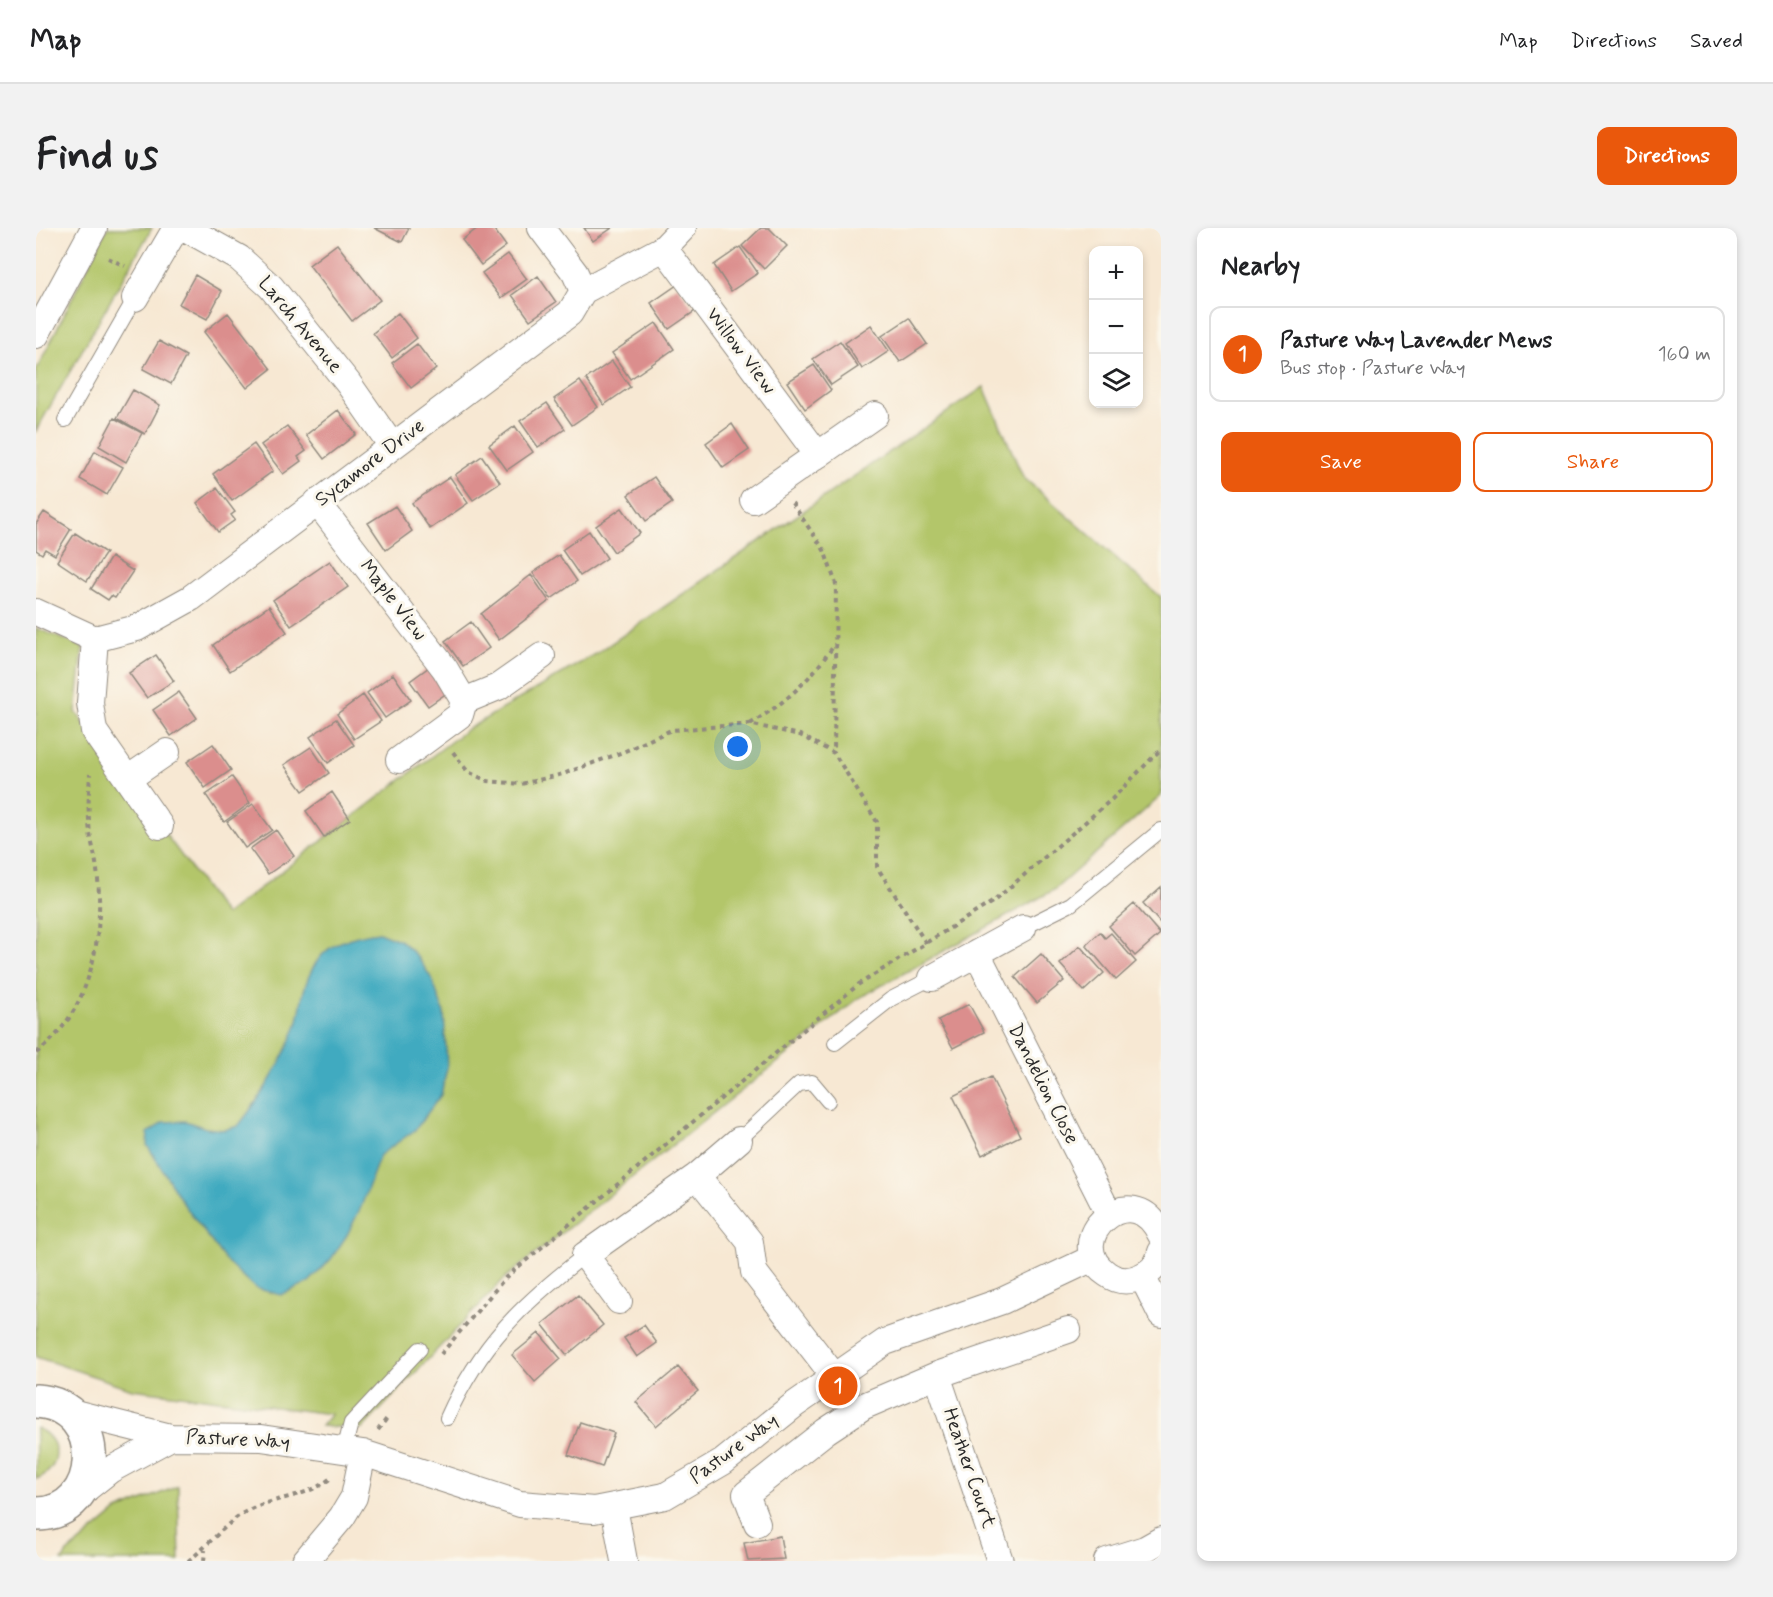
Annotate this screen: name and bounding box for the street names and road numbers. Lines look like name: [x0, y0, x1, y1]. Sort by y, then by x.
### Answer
street label: Larch Avenue: [252, 271, 349, 379]
street label: Willow View: [700, 302, 783, 400]
street label: Sycamore Drive: [310, 413, 430, 513]
street label: Maple View: [353, 554, 433, 646]
street label: Dandelion Close: [1001, 1019, 1085, 1149]
street label: Heather Court: [936, 1404, 1002, 1532]
street label: Pasture Way: [684, 1408, 784, 1490]
street label: Pasture Way: [185, 1424, 291, 1456]

